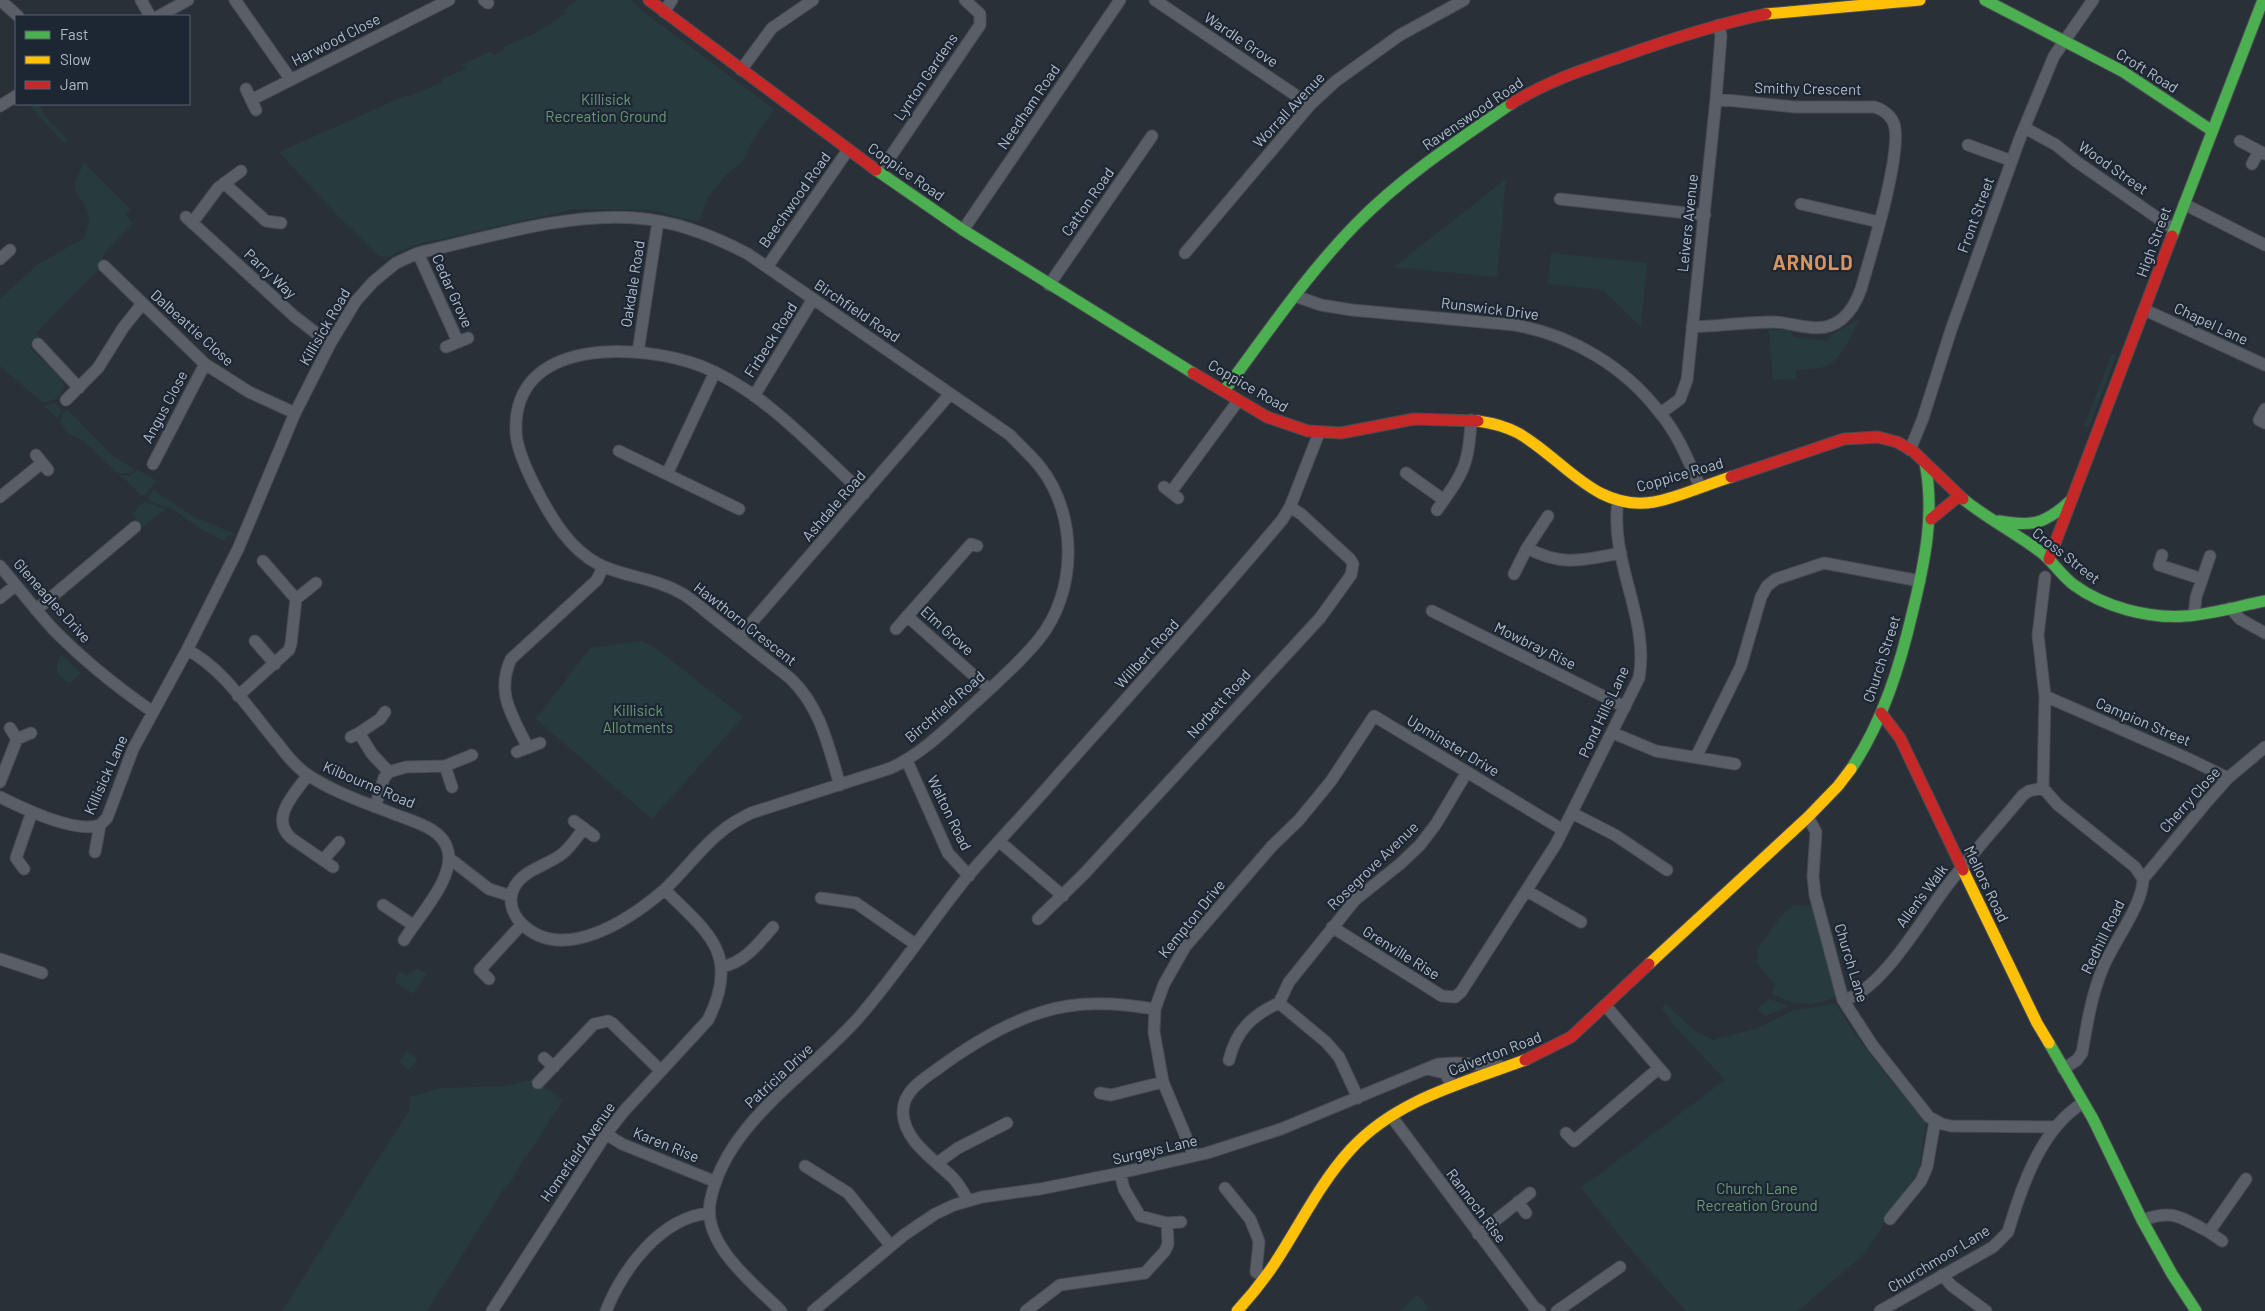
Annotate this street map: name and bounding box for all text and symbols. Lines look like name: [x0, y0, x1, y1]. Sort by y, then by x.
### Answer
street label: Wardle Grove: [1201, 8, 1282, 71]
street label: Harwood Close: [288, 9, 383, 69]
legend: [15, 15, 190, 105]
text: Fast: [60, 25, 88, 43]
street label: Lynton Gardens: [889, 29, 961, 124]
street label: Croft Road: [2113, 44, 2182, 96]
text: Slow: [60, 50, 91, 68]
street label: Needham Road: [993, 61, 1063, 152]
street label: Worrall Avenue: [1249, 68, 1328, 151]
street label: Ravenswood Road: [1419, 73, 1526, 154]
text: Jam: [60, 75, 89, 93]
street label: Smithy Crescent: [1754, 78, 1862, 98]
park label: Killisick Recreation Ground: [545, 90, 667, 125]
street label: Wood Street: [2075, 137, 2152, 198]
street label: Coppice Road: [865, 138, 948, 204]
street label: Beechwood Road: [755, 148, 834, 251]
street label: Catton Road: [1057, 164, 1117, 239]
street label: Leivers Avenue: [1673, 173, 1701, 273]
street label: Front Street: [1953, 174, 1997, 255]
street label: High Street: [2132, 204, 2174, 279]
street label: Oakdale Road: [616, 239, 648, 329]
street label: Parry Way: [241, 245, 301, 302]
district label: ARNOLD: [1772, 250, 1854, 274]
street label: Cedar Grove: [429, 251, 477, 330]
street label: Birchfield Road: [811, 275, 904, 345]
street label: Dalbeattie Close: [147, 285, 238, 369]
street label: Killisick Road: [295, 285, 353, 368]
street label: Runswick Drive: [1440, 293, 1540, 323]
street label: Firbeck Road: [740, 298, 800, 380]
street label: Chapel Lane: [2172, 298, 2251, 348]
street label: Coppice Road: [1205, 355, 1292, 415]
street label: Angus Close: [138, 367, 191, 446]
street label: Coppice Road: [1634, 453, 1725, 495]
street label: Ashdale Road: [798, 466, 869, 544]
street label: Cross Street: [2029, 523, 2104, 587]
street label: Gleneagles Drive: [10, 554, 95, 646]
street label: Hawthorn Crescent: [691, 578, 800, 669]
street label: Elm Grove: [917, 602, 978, 659]
street label: Church Street: [1859, 613, 1904, 704]
street label: Willbert Road: [1110, 615, 1182, 692]
street label: Mowbray Rise: [1492, 618, 1579, 673]
street label: Pond Hills Lane: [1574, 663, 1632, 760]
street label: Norbett Road: [1183, 665, 1254, 742]
street label: Birchfield Road: [901, 667, 988, 746]
street label: Campion Street: [2093, 693, 2194, 749]
park label: Killisick Allotments: [603, 701, 673, 736]
street label: Upminster Drive: [1404, 710, 1503, 780]
street label: Killisick Lane: [80, 732, 131, 817]
street label: Kilbourne Road: [321, 757, 418, 812]
street label: Cherry Close: [2155, 763, 2223, 836]
street label: Walton Road: [924, 772, 976, 853]
street label: Rosegrove Avenue: [1323, 817, 1421, 913]
street label: Mellors Road: [1961, 842, 2013, 925]
street label: Allen's Walk: [1892, 860, 1951, 931]
street label: Kempton Drive: [1154, 876, 1228, 961]
street label: Redhill Road: [2076, 897, 2128, 977]
street label: Grenville Rise: [1360, 921, 1443, 983]
street label: Church Lane: [1831, 921, 1873, 1004]
street label: Calverton Road: [1446, 1027, 1544, 1079]
street label: Patricia Drive: [740, 1039, 816, 1111]
street label: Homefield Avenue: [536, 1098, 618, 1205]
street label: Karen Rise: [631, 1123, 702, 1165]
street label: Surgeys Lane: [1110, 1131, 1199, 1168]
street label: Rannoch Rise: [1443, 1165, 1511, 1246]
park label: Church Lane Recreation Ground: [1696, 1179, 1818, 1214]
street label: Churchmoor Lane: [1884, 1221, 1993, 1296]

